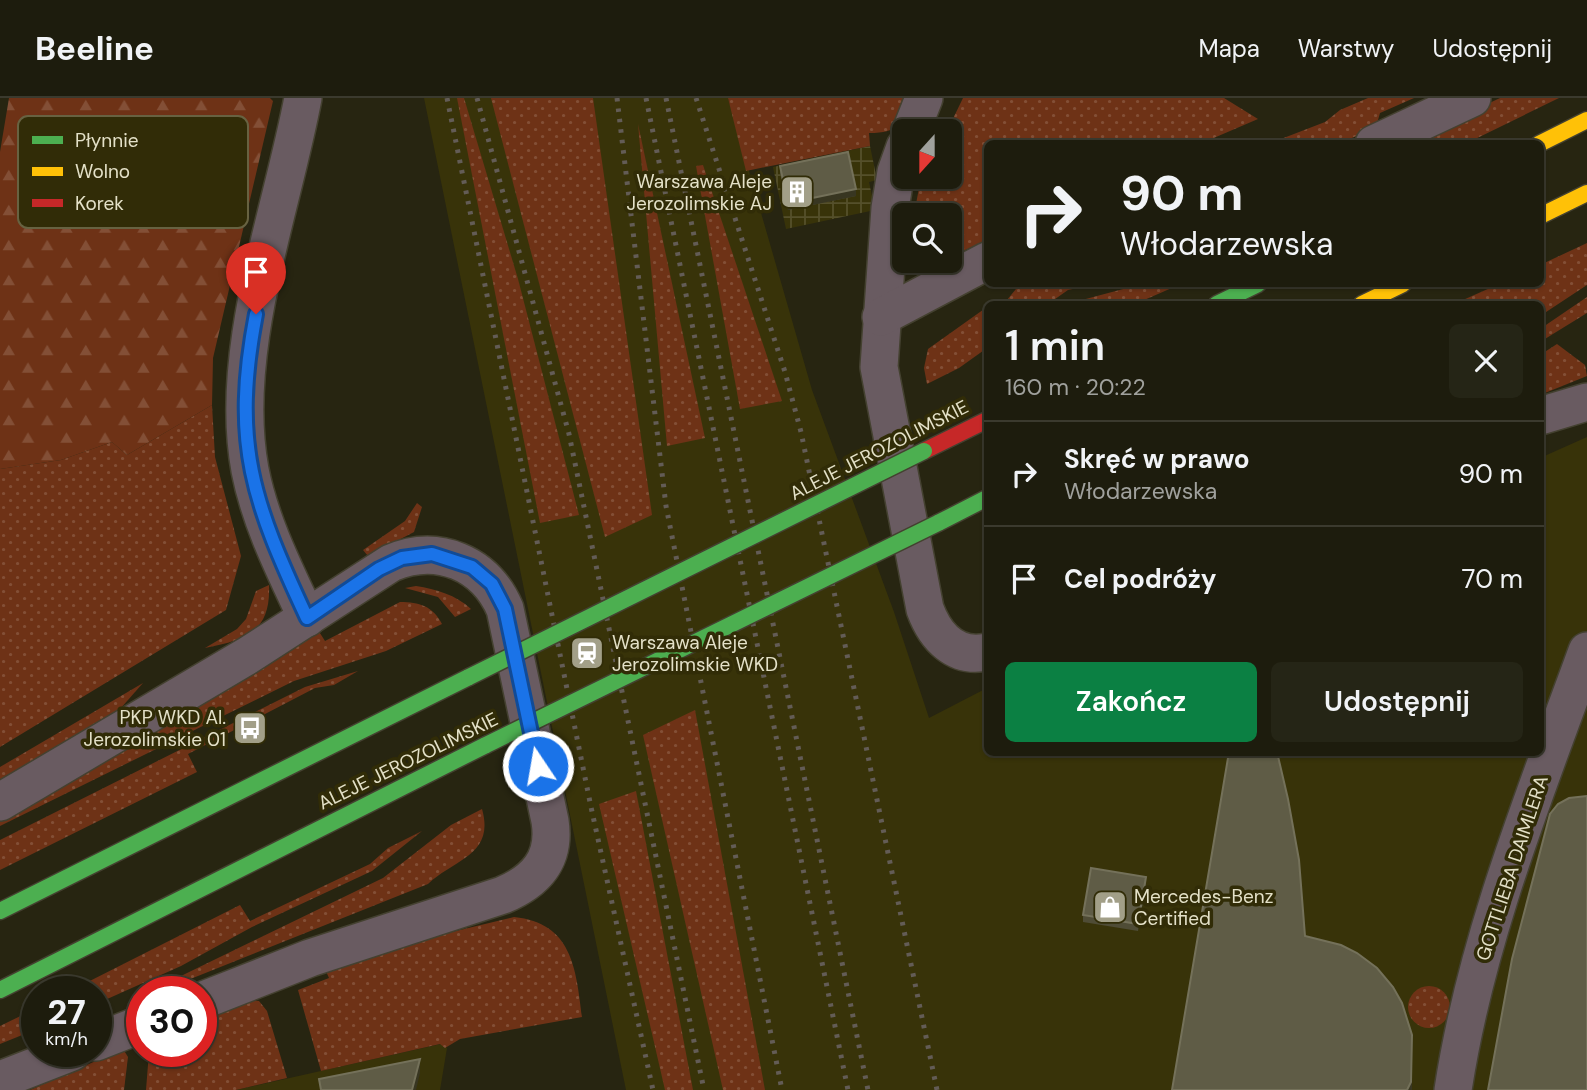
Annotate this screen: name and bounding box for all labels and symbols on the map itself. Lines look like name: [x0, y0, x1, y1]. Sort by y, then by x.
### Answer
legend: [18, 116, 248, 228]
north arrow: [892, 119, 962, 189]
text: Płynnie: [75, 128, 139, 153]
text: Wolno: [75, 159, 130, 184]
place label: Warszawa Aleje Jerozolimskie AJ: [626, 169, 772, 216]
building icon: Warszawa Aleje Jerozolimskie AJ: [778, 173, 816, 211]
text: Korek: [75, 191, 124, 216]
pin: [226, 242, 286, 314]
street label: ALEJE JEROZOLIMSKIE: [785, 394, 973, 506]
place label: Warszawa Aleje Jerozolimskie WKD: [612, 630, 778, 677]
station icon: Warszawa Aleje Jerozolimskie WKD: [568, 634, 606, 672]
place label: PKP WKD Al. Jerozolimskie 01: [84, 705, 226, 752]
street label: ALEJE JEROZOLIMSKIE: [314, 707, 502, 815]
bus stop icon: PKP WKD Al. Jerozolimskie 01: [231, 709, 269, 747]
position arrow: [501, 729, 575, 803]
street label: GOTTLIEBA DAIMLERA: [1470, 772, 1554, 964]
place label: Mercedes-Benz Certified: [1134, 884, 1273, 931]
shop icon: Mercedes-Benz Certified: [1091, 888, 1129, 926]
speed limit sign: 30: [126, 976, 217, 1067]

